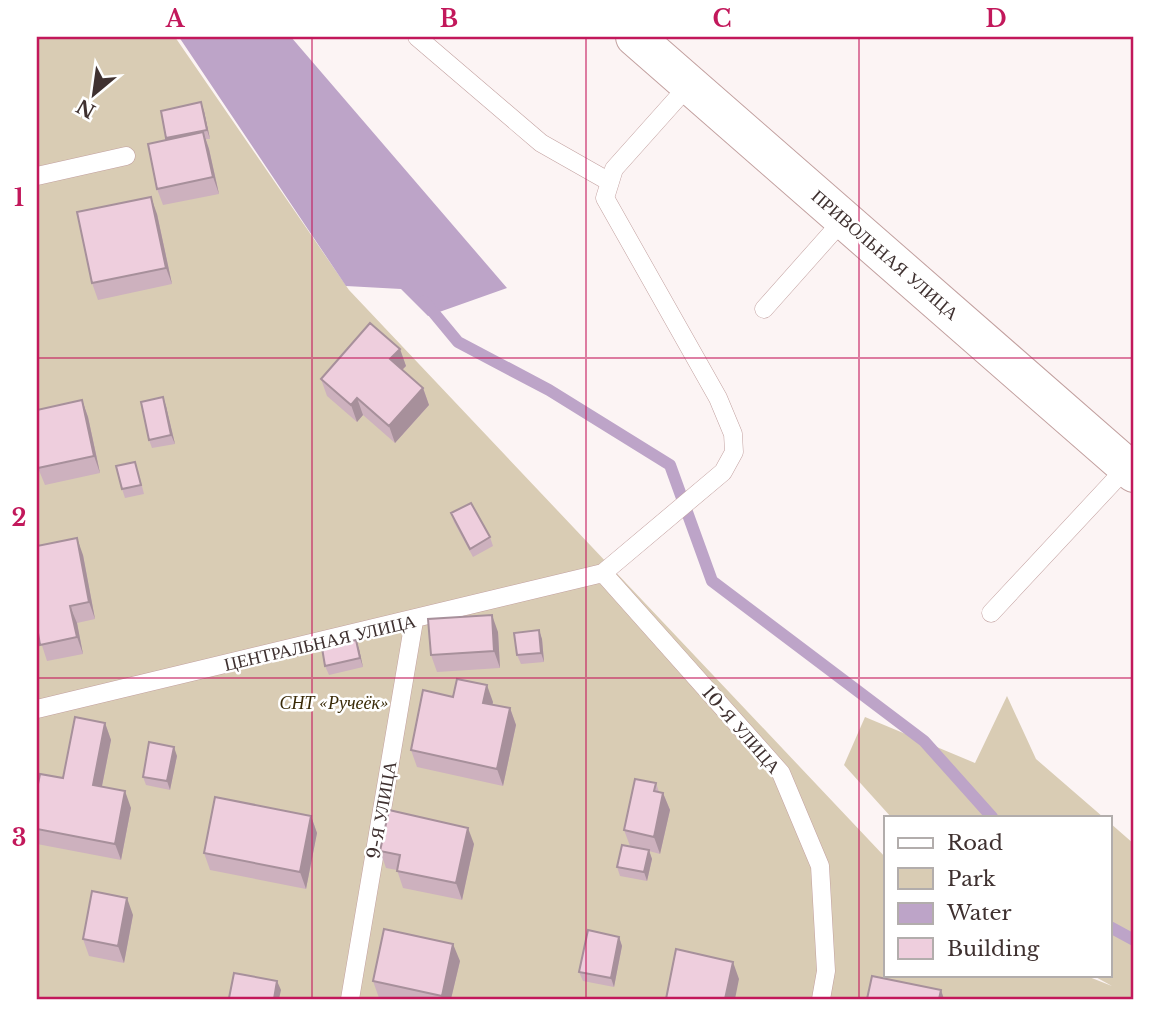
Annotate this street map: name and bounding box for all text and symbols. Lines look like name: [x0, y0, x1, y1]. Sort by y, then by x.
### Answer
text: A: [165, 5, 186, 33]
text: B: [440, 5, 458, 33]
text: C: [713, 5, 731, 33]
text: D: [985, 5, 1007, 33]
north arrow: [60, 60, 130, 130]
text: N: [72, 94, 99, 123]
text: 1: [14, 184, 24, 212]
street label: ПРИВОЛЬНАЯ УЛИЦА: [807, 185, 963, 325]
text: 2: [12, 504, 26, 532]
street label: ЦЕНТРАЛЬНАЯ УЛИЦА: [222, 610, 418, 676]
street label: 10-Я УЛИЦА: [697, 682, 785, 778]
park label: СНТ «Ручеёк»: [279, 692, 389, 714]
street label: 9-Я УЛИЦА: [363, 759, 401, 861]
legend: [884, 816, 1112, 976]
text: 3: [12, 824, 26, 852]
text: Road: [947, 830, 1003, 856]
text: Park: [947, 866, 996, 892]
text: Water: [946, 900, 1011, 926]
text: Building: [947, 936, 1040, 962]

